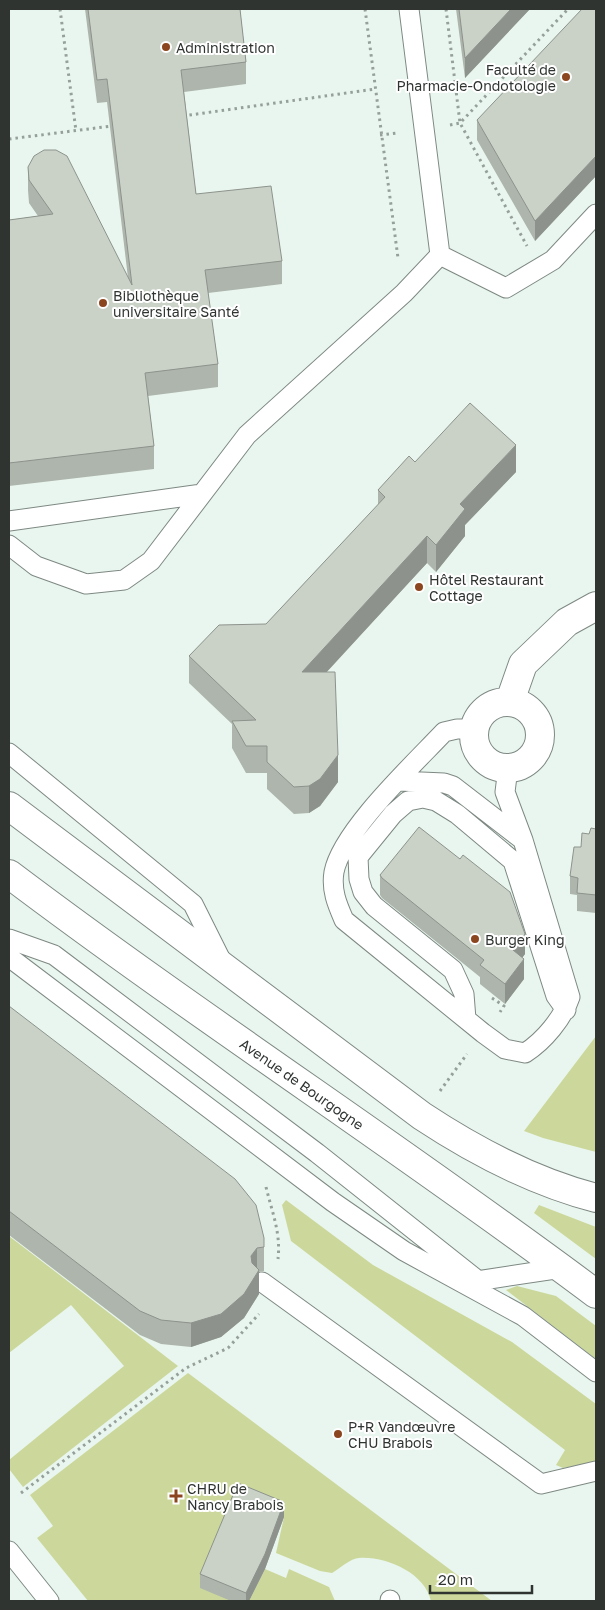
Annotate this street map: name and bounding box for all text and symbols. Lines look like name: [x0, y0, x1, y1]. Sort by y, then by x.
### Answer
place label: Administration: [176, 39, 275, 56]
marker: Administration: [160, 41, 172, 53]
place label: Faculté de Pharmacie-Ondotologie: [397, 61, 556, 94]
marker: Faculté de Pharmacie-Ondotologie: [560, 71, 572, 83]
place label: Bibliothèque universitaire Santé: [113, 287, 239, 320]
marker: Bibliothèque universitaire Santé: [97, 297, 109, 309]
place label: Hôtel Restaurant Cottage: [429, 571, 544, 604]
marker: Hôtel Restaurant Cottage: [413, 581, 425, 593]
place label: Burger King: [485, 931, 565, 948]
marker: Burger King: [469, 933, 481, 945]
street label: Avenue de Bourgogne: [237, 1035, 367, 1133]
place label: P+R Vandœuvre CHU Brabois: [348, 1418, 455, 1451]
marker: P+R Vandœuvre CHU Brabois: [332, 1428, 344, 1440]
place label: CHRU de Nancy Brabois: [187, 1480, 284, 1513]
marker: CHRU de Nancy Brabois: [169, 1489, 183, 1503]
scale bar: [430, 1562, 532, 1594]
text: 20 m: [438, 1570, 473, 1588]

